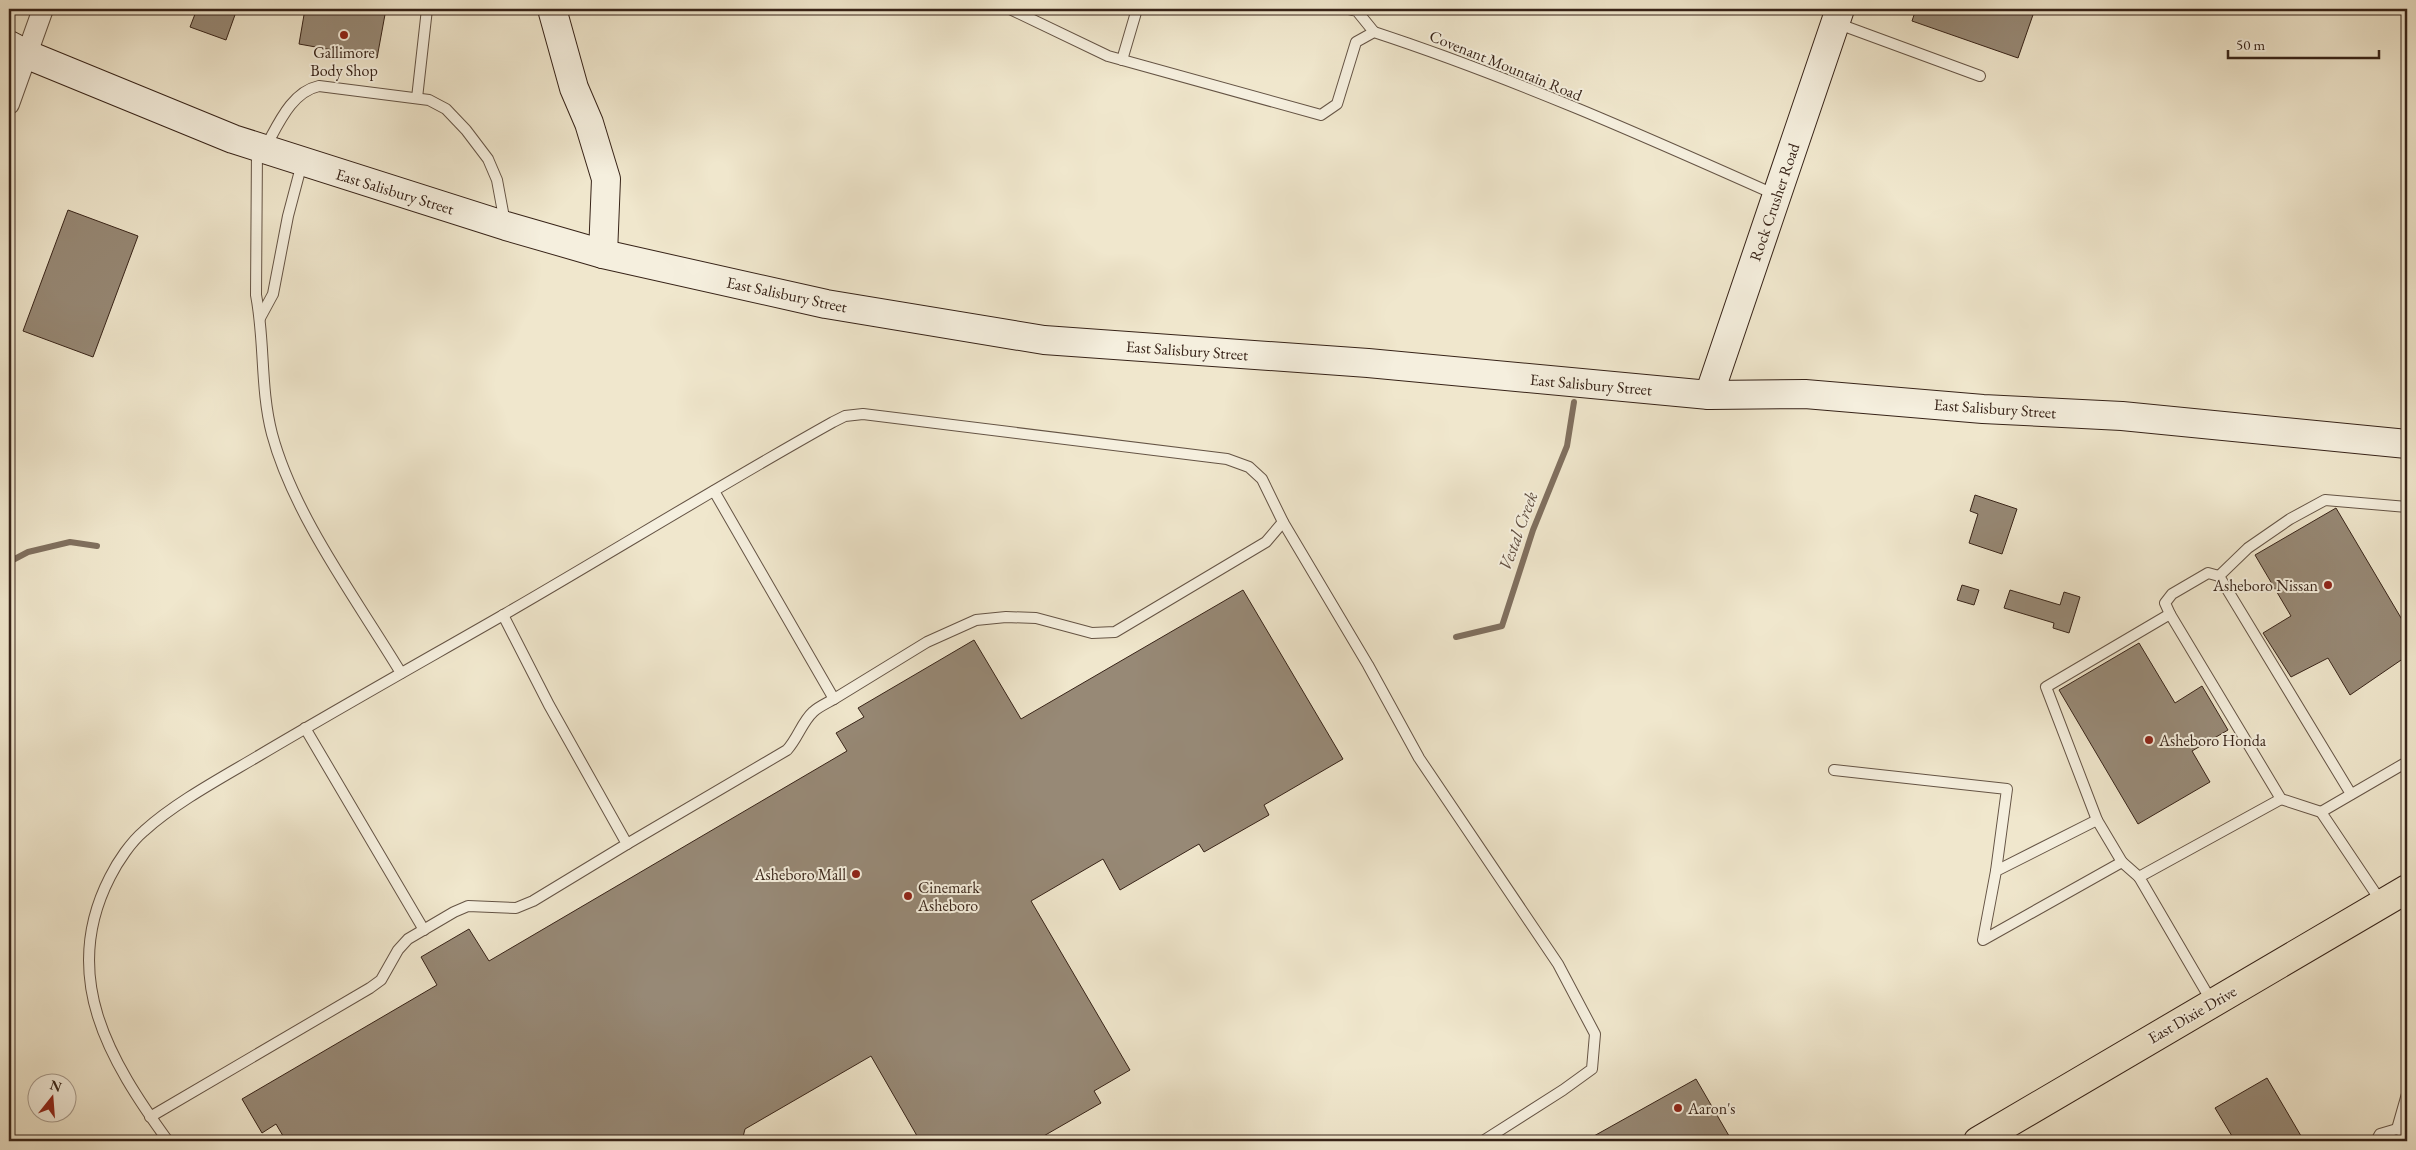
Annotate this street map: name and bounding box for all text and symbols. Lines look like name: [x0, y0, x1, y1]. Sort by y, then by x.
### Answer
street label: Covenant Mountain Road: [1426, 25, 1586, 106]
scale bar: [2228, 28, 2380, 60]
marker: Gallimore Body Shop: [338, 29, 350, 41]
text: 50 m: [2236, 35, 2265, 54]
place label: Gallimore Body Shop: [310, 42, 378, 81]
street label: Rock Crusher Road: [1744, 140, 1805, 264]
street label: East Salisbury Street: [333, 164, 457, 219]
street label: East Salisbury Street: [725, 271, 849, 317]
street label: East Salisbury Street: [1125, 336, 1249, 365]
street label: East Salisbury Street: [1529, 369, 1653, 400]
street label: East Salisbury Street: [1933, 394, 2057, 423]
water label: Vestal Creek: [1493, 488, 1542, 573]
place label: Asheboro Nissan: [2212, 575, 2319, 596]
marker: Asheboro Nissan: [2322, 579, 2334, 591]
place label: Asheboro Honda: [2158, 730, 2267, 751]
marker: Asheboro Honda: [2143, 734, 2155, 746]
place label: Asheboro Mall: [753, 864, 846, 885]
marker: Asheboro Mall: [850, 868, 862, 880]
place label: Cinemark Asheboro: [917, 877, 980, 916]
marker: Cinemark Asheboro: [902, 890, 914, 902]
street label: East Dixie Drive: [2144, 981, 2240, 1048]
north arrow: [28, 1072, 78, 1122]
text: N: [48, 1075, 64, 1096]
place label: Aaron's: [1687, 1098, 1736, 1119]
marker: Aaron's: [1672, 1102, 1684, 1114]

